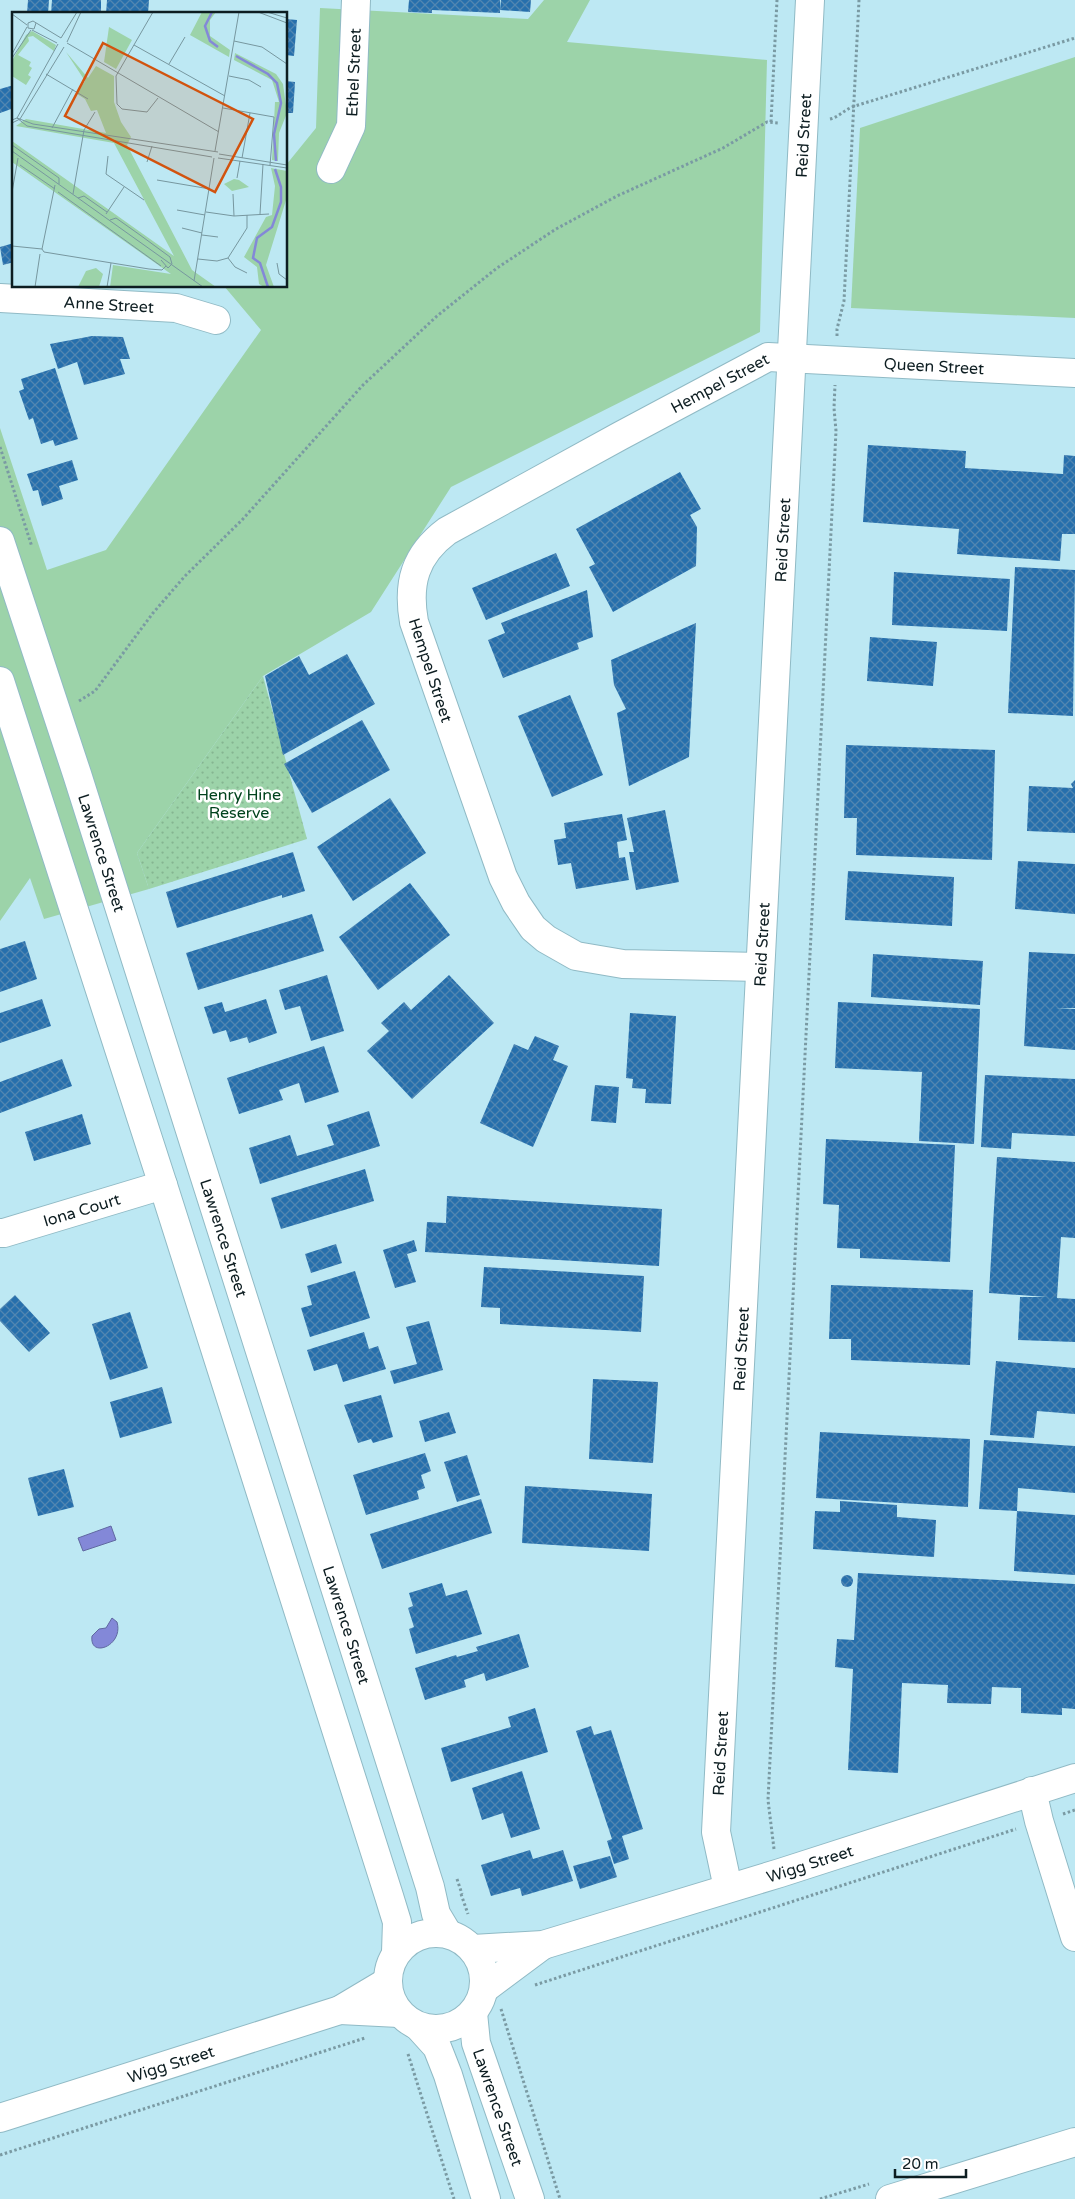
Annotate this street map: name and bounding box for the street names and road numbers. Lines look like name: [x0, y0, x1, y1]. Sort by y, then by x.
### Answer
street label: Ethel Street: [342, 28, 366, 117]
street label: Reid Street: [792, 93, 816, 178]
street label: Anne Street: [63, 293, 154, 318]
street label: Hempel Street: [667, 349, 773, 418]
street label: Queen Street: [883, 354, 985, 379]
street label: Reid Street: [771, 497, 795, 583]
street label: Hempel Street: [404, 616, 456, 725]
street label: Lawrence Street: [73, 791, 129, 915]
street label: Reid Street: [750, 902, 775, 987]
street label: Lawrence Street: [195, 1177, 251, 1300]
street label: Iona Court: [41, 1189, 123, 1232]
street label: Reid Street: [730, 1306, 754, 1392]
street label: Lawrence Street: [318, 1564, 374, 1687]
street label: Reid Street: [709, 1711, 733, 1796]
street label: Wigg Street: [764, 1841, 856, 1888]
street label: Wigg Street: [125, 2042, 217, 2088]
street label: Lawrence Street: [468, 2046, 527, 2169]

